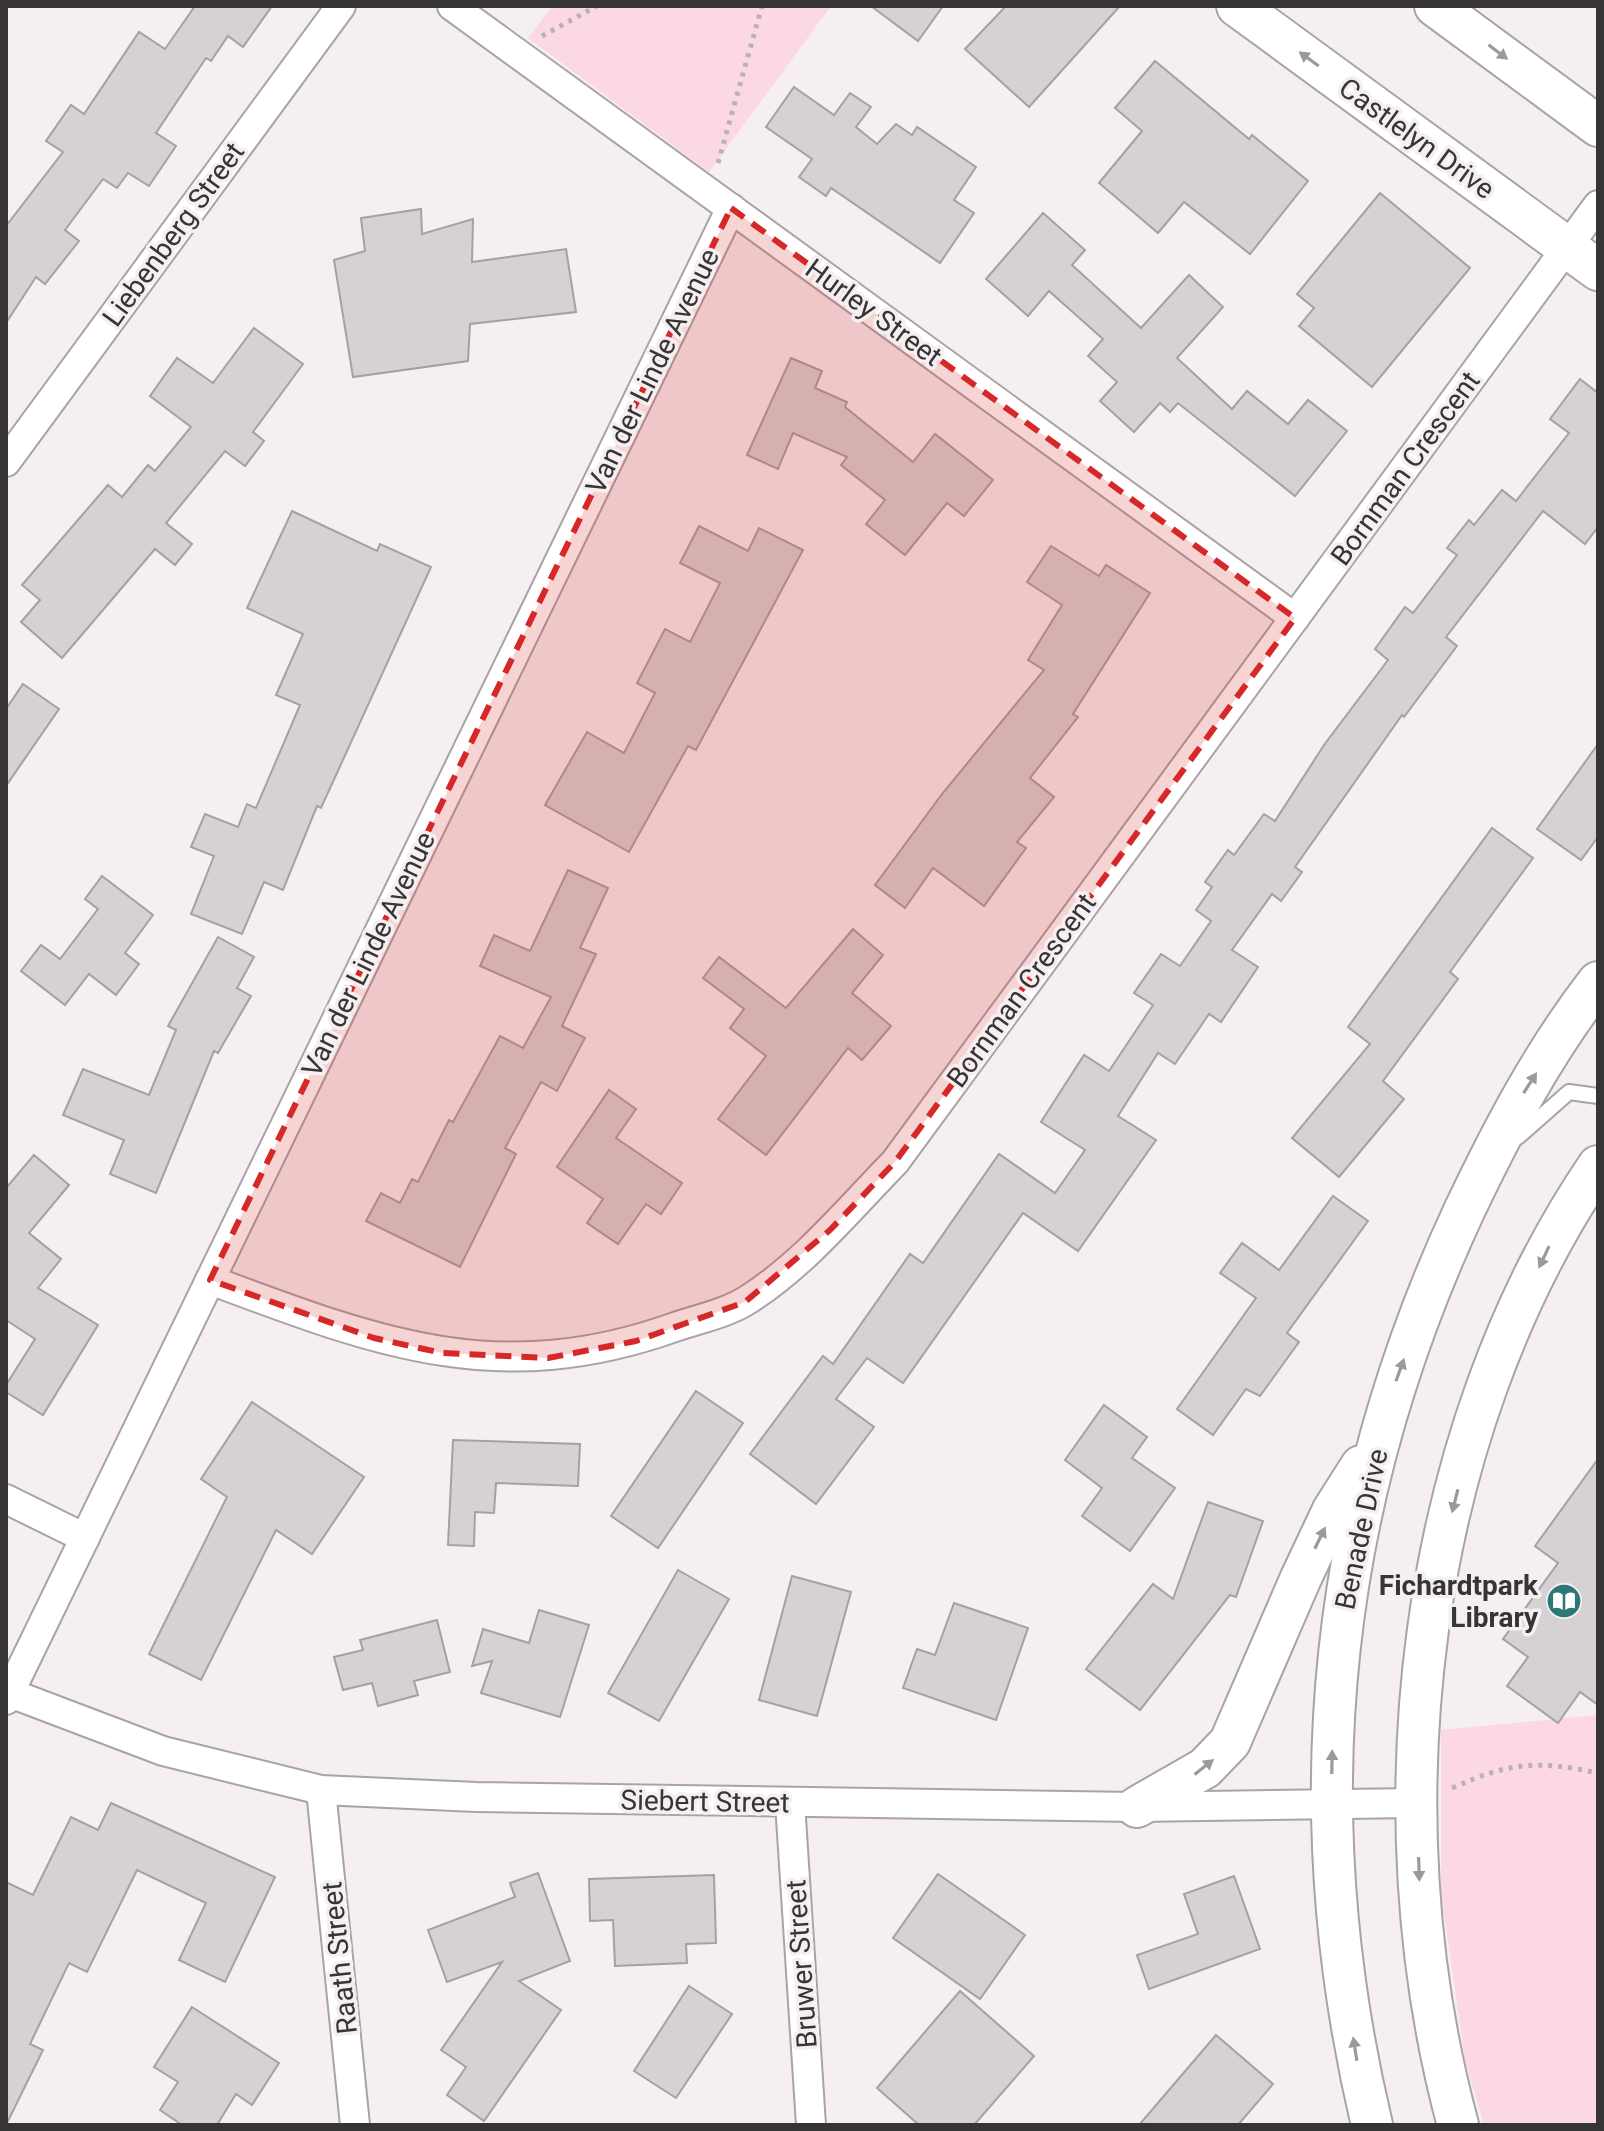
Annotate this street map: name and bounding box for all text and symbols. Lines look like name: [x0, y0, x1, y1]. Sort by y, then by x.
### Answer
one-way arrow: [1488, 44, 1508, 60]
one-way arrow: [1299, 51, 1319, 67]
street label: Castlelyn Drive: [1333, 71, 1501, 206]
street label: Liebenberg Street: [96, 136, 251, 333]
street label: Van der Linde Avenue: [579, 243, 726, 499]
street label: Hurley Street: [799, 252, 948, 373]
street label: Bornman Crescent: [1324, 365, 1487, 572]
street label: Van der Linde Avenue: [295, 826, 442, 1082]
street label: Bornman Crescent: [940, 887, 1103, 1094]
one-way arrow: [1523, 1072, 1538, 1093]
one-way arrow: [1537, 1246, 1551, 1269]
one-way arrow: [1394, 1358, 1407, 1382]
street label: Benade Drive: [1328, 1446, 1395, 1612]
one-way arrow: [1449, 1488, 1461, 1513]
one-way arrow: [1313, 1526, 1327, 1549]
place label: Fichardtpark Library: [1379, 1569, 1539, 1634]
library icon: Fichardtpark Library: [1545, 1582, 1583, 1620]
one-way arrow: [1325, 1749, 1338, 1774]
one-way arrow: [1193, 1758, 1214, 1775]
street label: Siebert Street: [620, 1784, 790, 1819]
one-way arrow: [1413, 1857, 1426, 1882]
street label: Bruwer Street: [779, 1879, 824, 2049]
street label: Raath Street: [315, 1880, 364, 2036]
one-way arrow: [1349, 2036, 1361, 2061]

